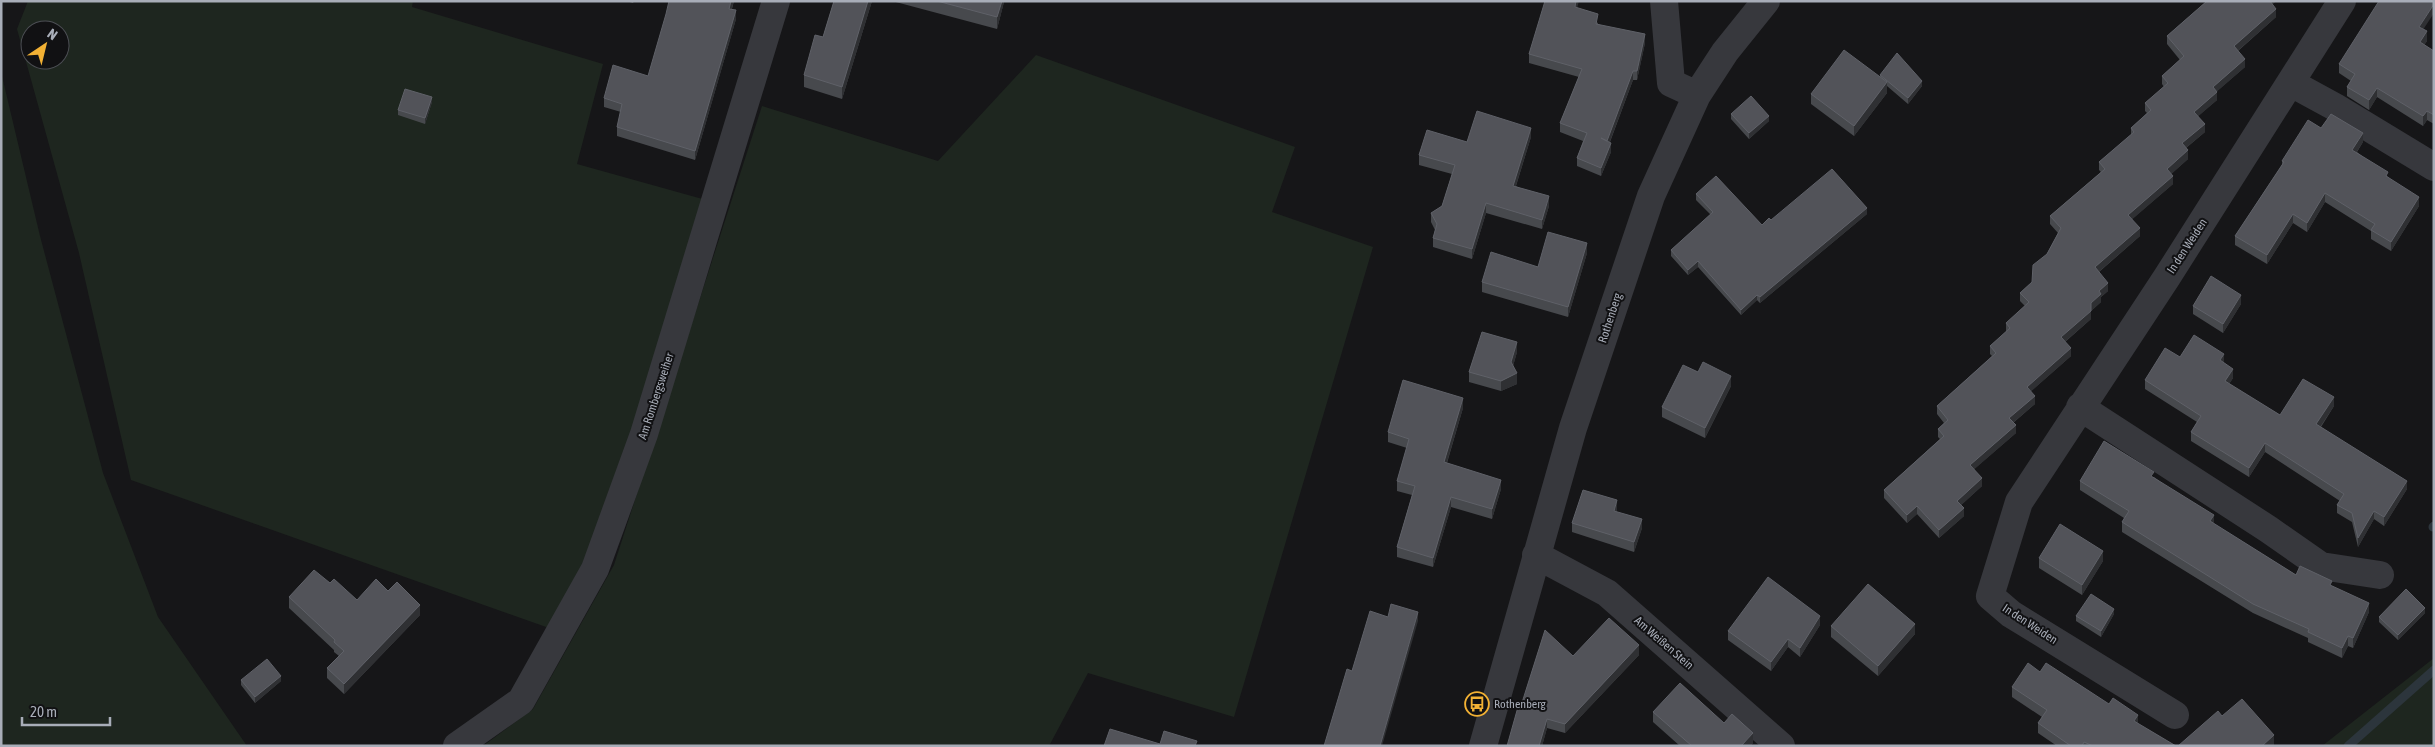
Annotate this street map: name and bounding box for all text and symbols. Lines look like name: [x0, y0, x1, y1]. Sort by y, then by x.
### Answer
north arrow: [20, 20, 70, 70]
text: N: [44, 25, 60, 43]
street label: In den Weiden: [2164, 216, 2210, 276]
street label: Rothenberg: [1595, 290, 1625, 345]
street label: Am Rombergsweiher: [635, 350, 677, 441]
street label: In den Weiden: [2000, 601, 2060, 647]
street label: Am Weißen Stein: [1632, 614, 1696, 672]
bus stop icon: Rothenberg: [1464, 691, 1490, 717]
scale bar: [22, 694, 110, 726]
place label: Rothenberg: [1494, 697, 1547, 711]
text: 20 m: [30, 703, 57, 720]

